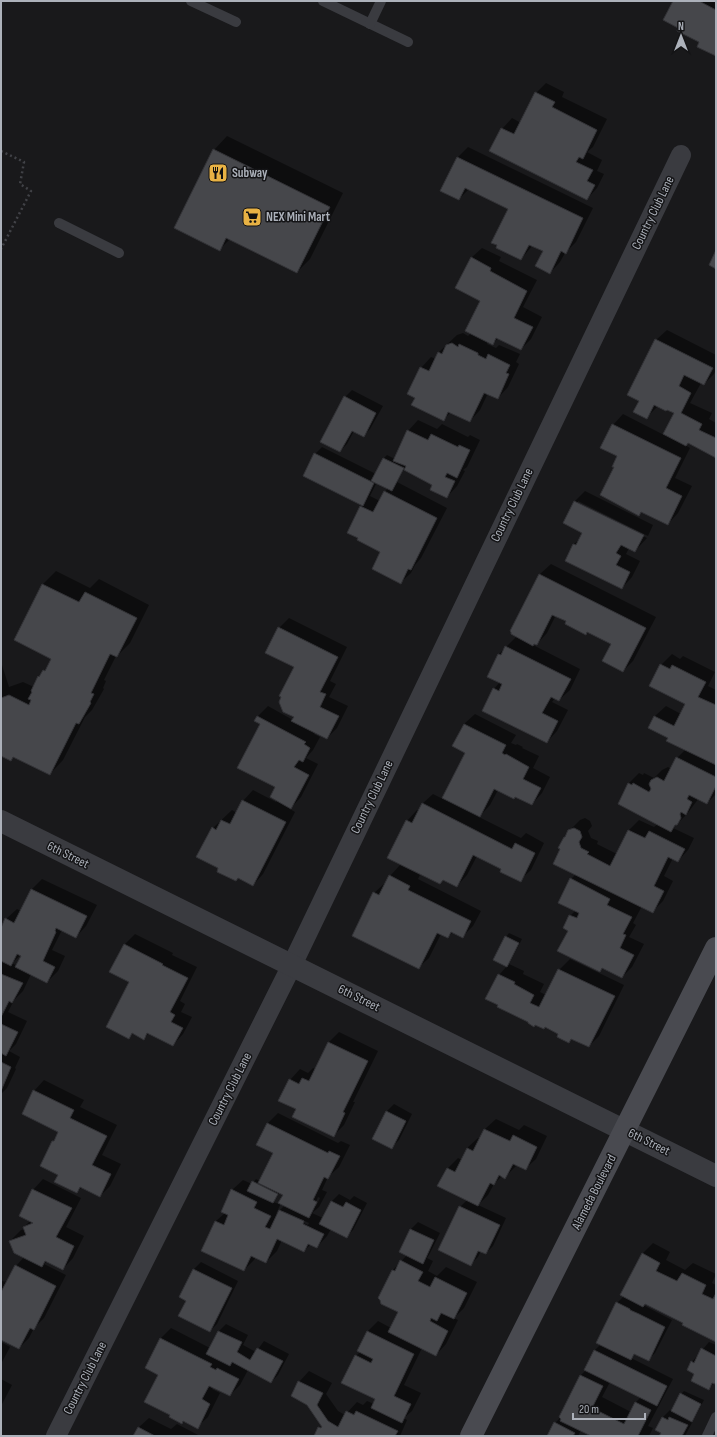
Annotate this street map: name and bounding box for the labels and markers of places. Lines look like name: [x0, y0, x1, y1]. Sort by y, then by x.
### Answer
restaurant icon: Subway: [207, 162, 229, 184]
place label: Subway: [232, 165, 268, 181]
supermarket icon: NEX Mini Mart: [241, 206, 263, 228]
place label: NEX Mini Mart: [266, 209, 331, 225]

